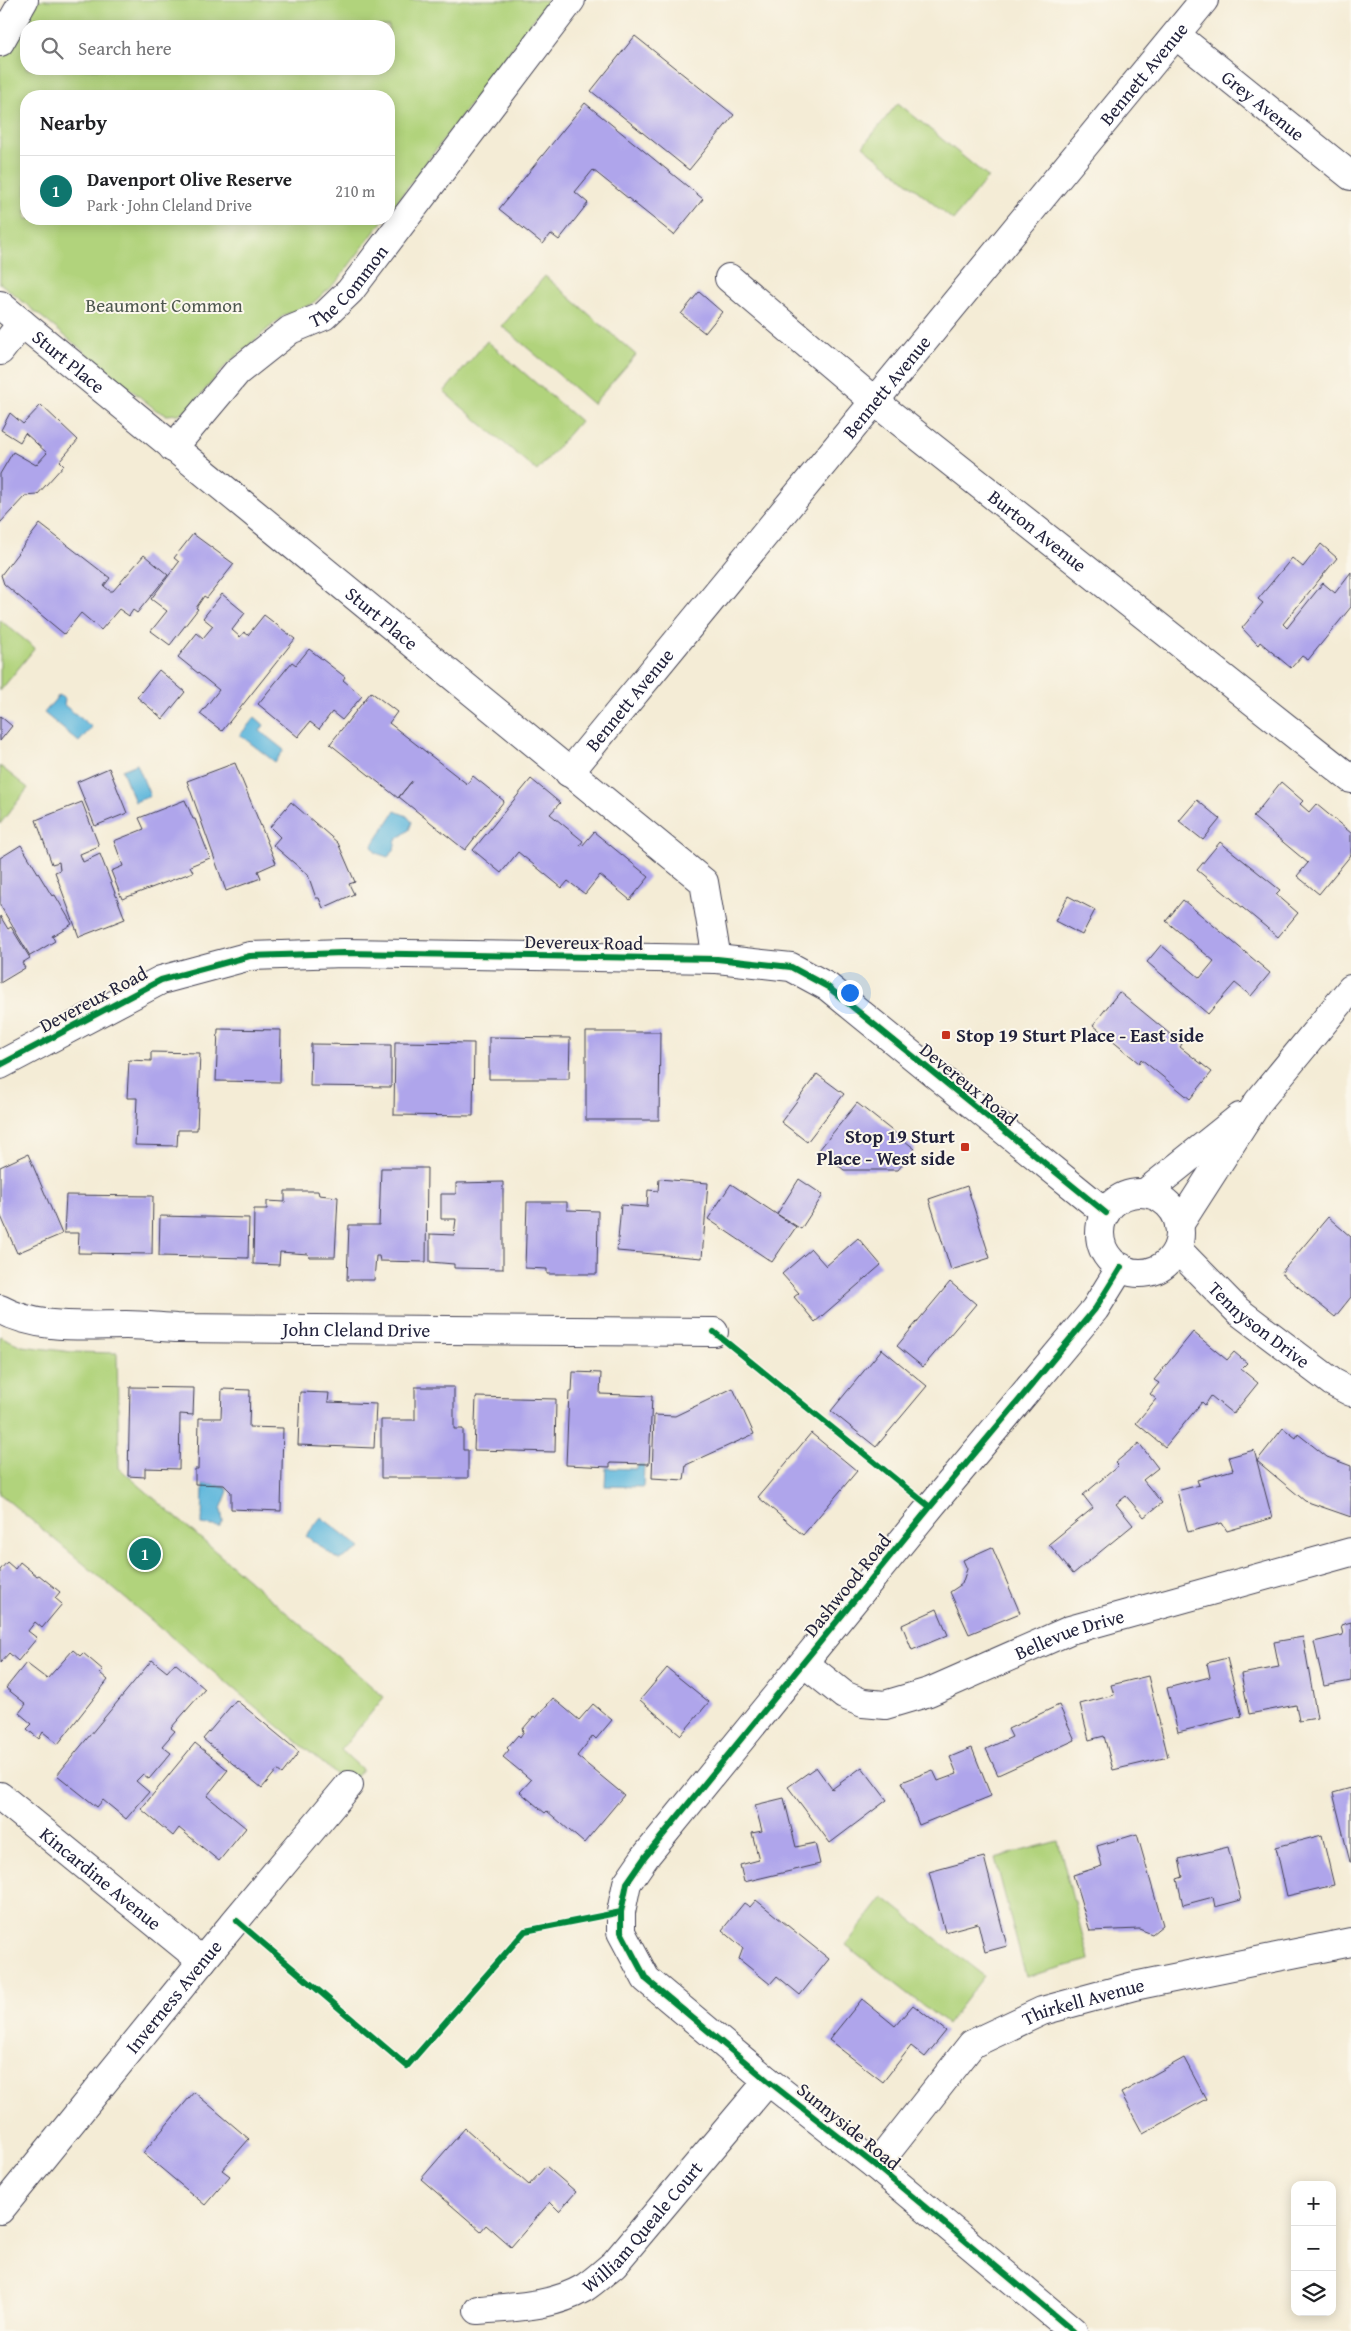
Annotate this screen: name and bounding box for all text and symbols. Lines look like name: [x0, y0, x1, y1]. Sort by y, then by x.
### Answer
street label: Bennett Avenue: [1093, 16, 1194, 131]
search box: [20, 20, 395, 75]
icon: search: [38, 34, 66, 62]
text: Search here: [78, 34, 172, 62]
street label: Grey Avenue: [1216, 63, 1311, 148]
text: Nearby: [40, 107, 107, 138]
text: Davenport Olive Reserve: [87, 165, 292, 193]
text: 1: [52, 179, 60, 203]
text: 210 m: [335, 179, 375, 203]
text: Park · John Cleland Drive: [87, 193, 252, 217]
street label: The Common: [305, 238, 395, 335]
park label: Beaumont Common: [85, 291, 243, 319]
street label: Sturt Place: [26, 323, 111, 400]
street label: Bennett Avenue: [836, 329, 937, 444]
street label: Burton Avenue: [983, 483, 1093, 579]
street label: Sturt Place: [340, 580, 425, 657]
street label: Bennett Avenue: [578, 642, 680, 757]
street label: Devereux Road: [524, 927, 644, 957]
street label: Devereux Road: [34, 958, 153, 1039]
your location: [837, 980, 863, 1006]
place label: Stop 19 Sturt Place - East side: [956, 1021, 1204, 1049]
marker: Stop 19 Sturt Place - East side: [940, 1029, 952, 1041]
street label: Devereux Road: [914, 1036, 1025, 1133]
place label: Stop 19 Sturt Place - West side: [816, 1122, 956, 1172]
marker: Stop 19 Sturt Place - West side: [959, 1141, 971, 1153]
street label: Tennyson Drive: [1202, 1275, 1316, 1375]
street label: John Cleland Drive: [280, 1315, 430, 1344]
street label: Dashwood Road: [797, 1527, 898, 1643]
pin: 1: [129, 1535, 161, 1573]
street label: Bellevue Drive: [1010, 1602, 1127, 1667]
street label: Kincardine Avenue: [34, 1820, 168, 1937]
street label: Inverness Avenue: [118, 1933, 228, 2059]
street label: Thirkell Avenue: [1017, 1970, 1147, 2032]
street label: Sunnyside Road: [791, 2075, 908, 2177]
street label: William Queale Court: [576, 2155, 709, 2299]
map controls: [1291, 2181, 1336, 2316]
button: +: [1291, 2181, 1336, 2226]
button: −: [1291, 2226, 1336, 2271]
button: layers: [1291, 2271, 1336, 2316]

